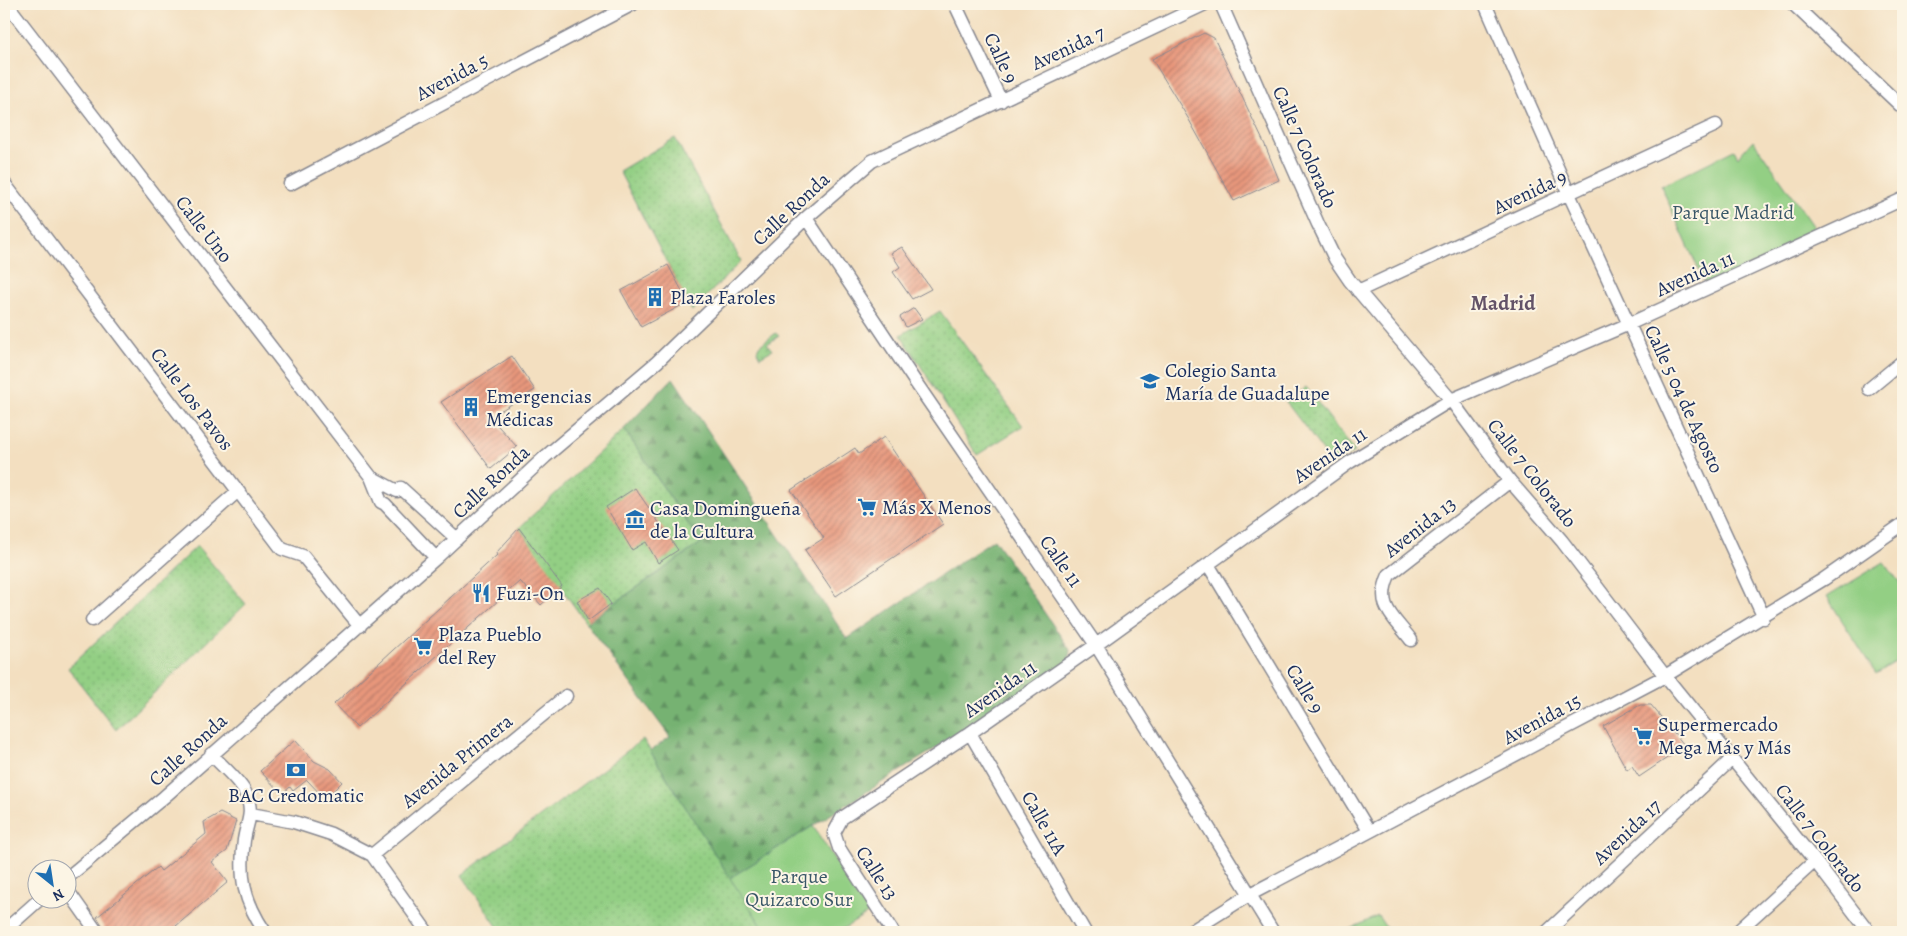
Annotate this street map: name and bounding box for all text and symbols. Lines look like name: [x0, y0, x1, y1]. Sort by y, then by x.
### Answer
street label: Avenida 7: [1026, 19, 1110, 77]
street label: Calle 9: [977, 28, 1025, 88]
street label: Avenida 5: [410, 47, 493, 108]
street label: Calle 7 Colorado: [1266, 82, 1344, 212]
street label: Avenida 9: [1488, 163, 1571, 221]
street label: Calle Ronda: [746, 166, 836, 252]
street label: Calle Uno: [169, 190, 239, 268]
park label: Parque Madrid: [1672, 199, 1794, 226]
street label: Avenida 11: [1651, 245, 1739, 304]
place label: Plaza Faroles: [670, 284, 776, 311]
building icon: Plaza Faroles: [644, 286, 666, 308]
district label: Madrid: [1471, 289, 1536, 317]
street label: Calle 5 04 de Agosto: [1638, 320, 1730, 478]
street label: Calle Los Pavos: [144, 342, 240, 456]
place label: Colegio Santa María de Guadalupe: [1165, 357, 1330, 407]
school or university icon: Colegio Santa María de Guadalupe: [1139, 370, 1161, 392]
place label: Emergencias Médicas: [486, 383, 592, 433]
building icon: Emergencias Médicas: [460, 396, 482, 418]
street label: Calle 7 Colorado: [1481, 413, 1583, 533]
street label: Avenida 11: [1287, 420, 1372, 490]
street label: Calle Ronda: [446, 439, 536, 525]
street label: Avenida 13: [1378, 490, 1462, 564]
place label: Más X Menos: [882, 494, 992, 521]
place label: Casa Domingueña de la Cultura: [650, 495, 801, 545]
supermarket icon: Más X Menos: [856, 496, 878, 518]
museum icon: Casa Domingueña de la Cultura: [624, 508, 646, 530]
street label: Calle 11: [1033, 529, 1089, 593]
place label: Fuzi-On: [496, 580, 564, 607]
restaurant icon: Fuzi-On: [470, 582, 492, 604]
place label: Plaza Pueblo del Rey: [438, 621, 542, 671]
supermarket icon: Plaza Pueblo del Rey: [412, 635, 434, 657]
street label: Avenida 11: [957, 654, 1042, 724]
street label: Calle 9: [1280, 659, 1330, 719]
street label: Avenida 15: [1497, 687, 1586, 751]
street label: Calle Ronda: [143, 707, 234, 793]
street label: Avenida Primera: [395, 707, 519, 815]
place label: Supermercado Mega Más y Más: [1658, 711, 1791, 761]
supermarket icon: Supermercado Mega Más y Más: [1632, 725, 1654, 747]
bank icon: BAC Credomatic: [285, 759, 307, 781]
street label: Calle 7 Colorado: [1769, 778, 1871, 898]
place label: BAC Credomatic: [228, 782, 364, 809]
street label: Calle 11A: [1015, 786, 1073, 860]
street label: Avenida 17: [1586, 793, 1668, 871]
street label: Calle 13: [849, 841, 905, 905]
north arrow: [28, 858, 78, 908]
park label: Parque Quizarco Sur: [745, 863, 853, 913]
text: N: [49, 884, 67, 906]

